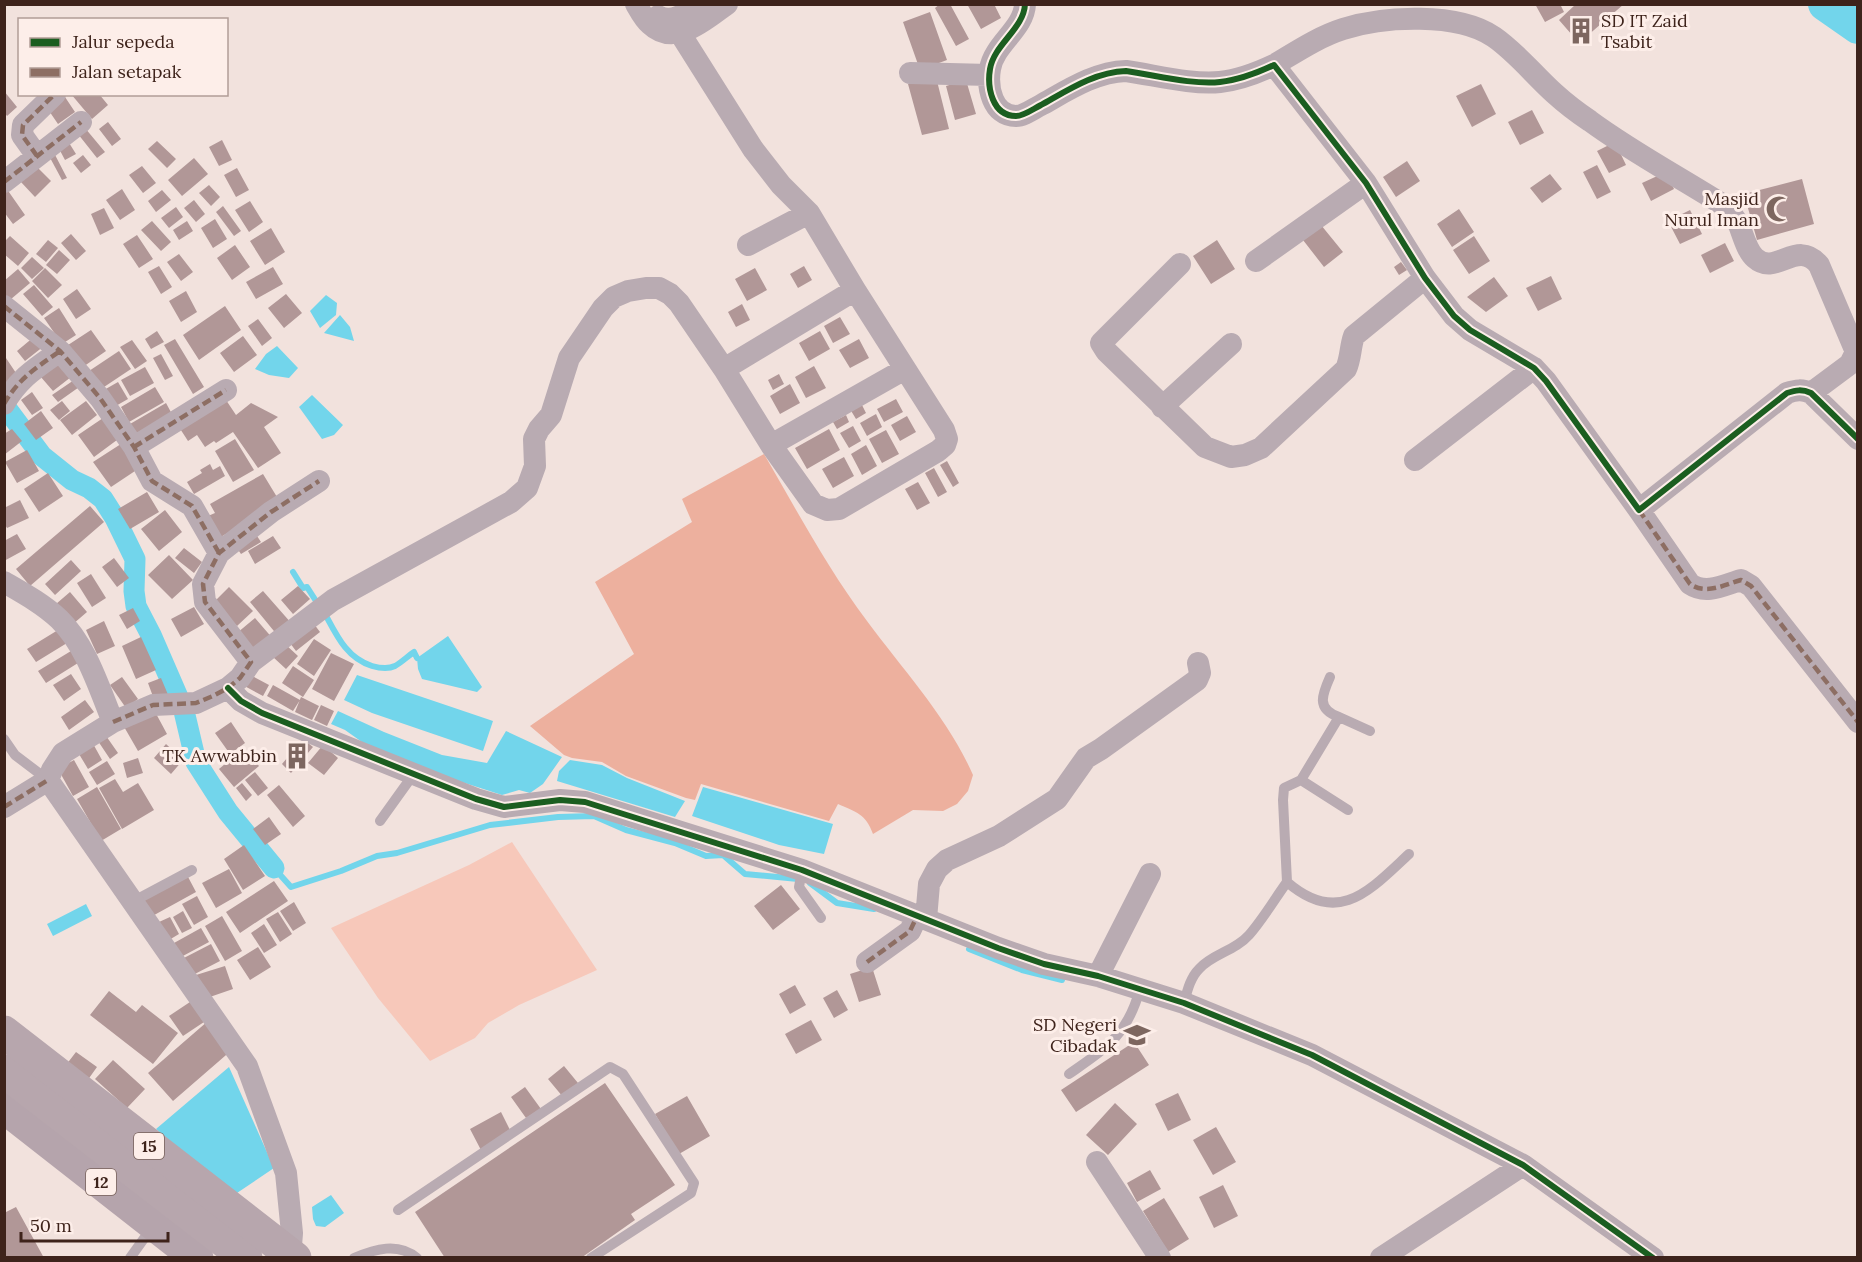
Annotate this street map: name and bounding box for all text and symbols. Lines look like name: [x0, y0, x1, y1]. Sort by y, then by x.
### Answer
place label: SD IT Zaid Tsabit: [1601, 9, 1688, 53]
building icon: SD IT Zaid Tsabit: [1566, 16, 1596, 46]
legend: [18, 18, 228, 96]
text: Jalur sepeda: [71, 30, 174, 53]
text: Jalan setapak: [71, 60, 182, 83]
place label: Masjid Nurul Iman: [1664, 187, 1759, 231]
mosque icon: Masjid Nurul Iman: [1764, 194, 1794, 224]
building icon: TK Awwabbin: [282, 741, 312, 771]
place label: TK Awwabbin: [162, 744, 277, 767]
place label: SD Negeri Cibadak: [1033, 1013, 1117, 1057]
school or university icon: SD Negeri Cibadak: [1122, 1020, 1152, 1050]
road number: 15: [134, 1133, 164, 1159]
road number: 12: [86, 1169, 116, 1195]
scale bar: [21, 1205, 168, 1243]
text: 50 m: [30, 1214, 72, 1237]

